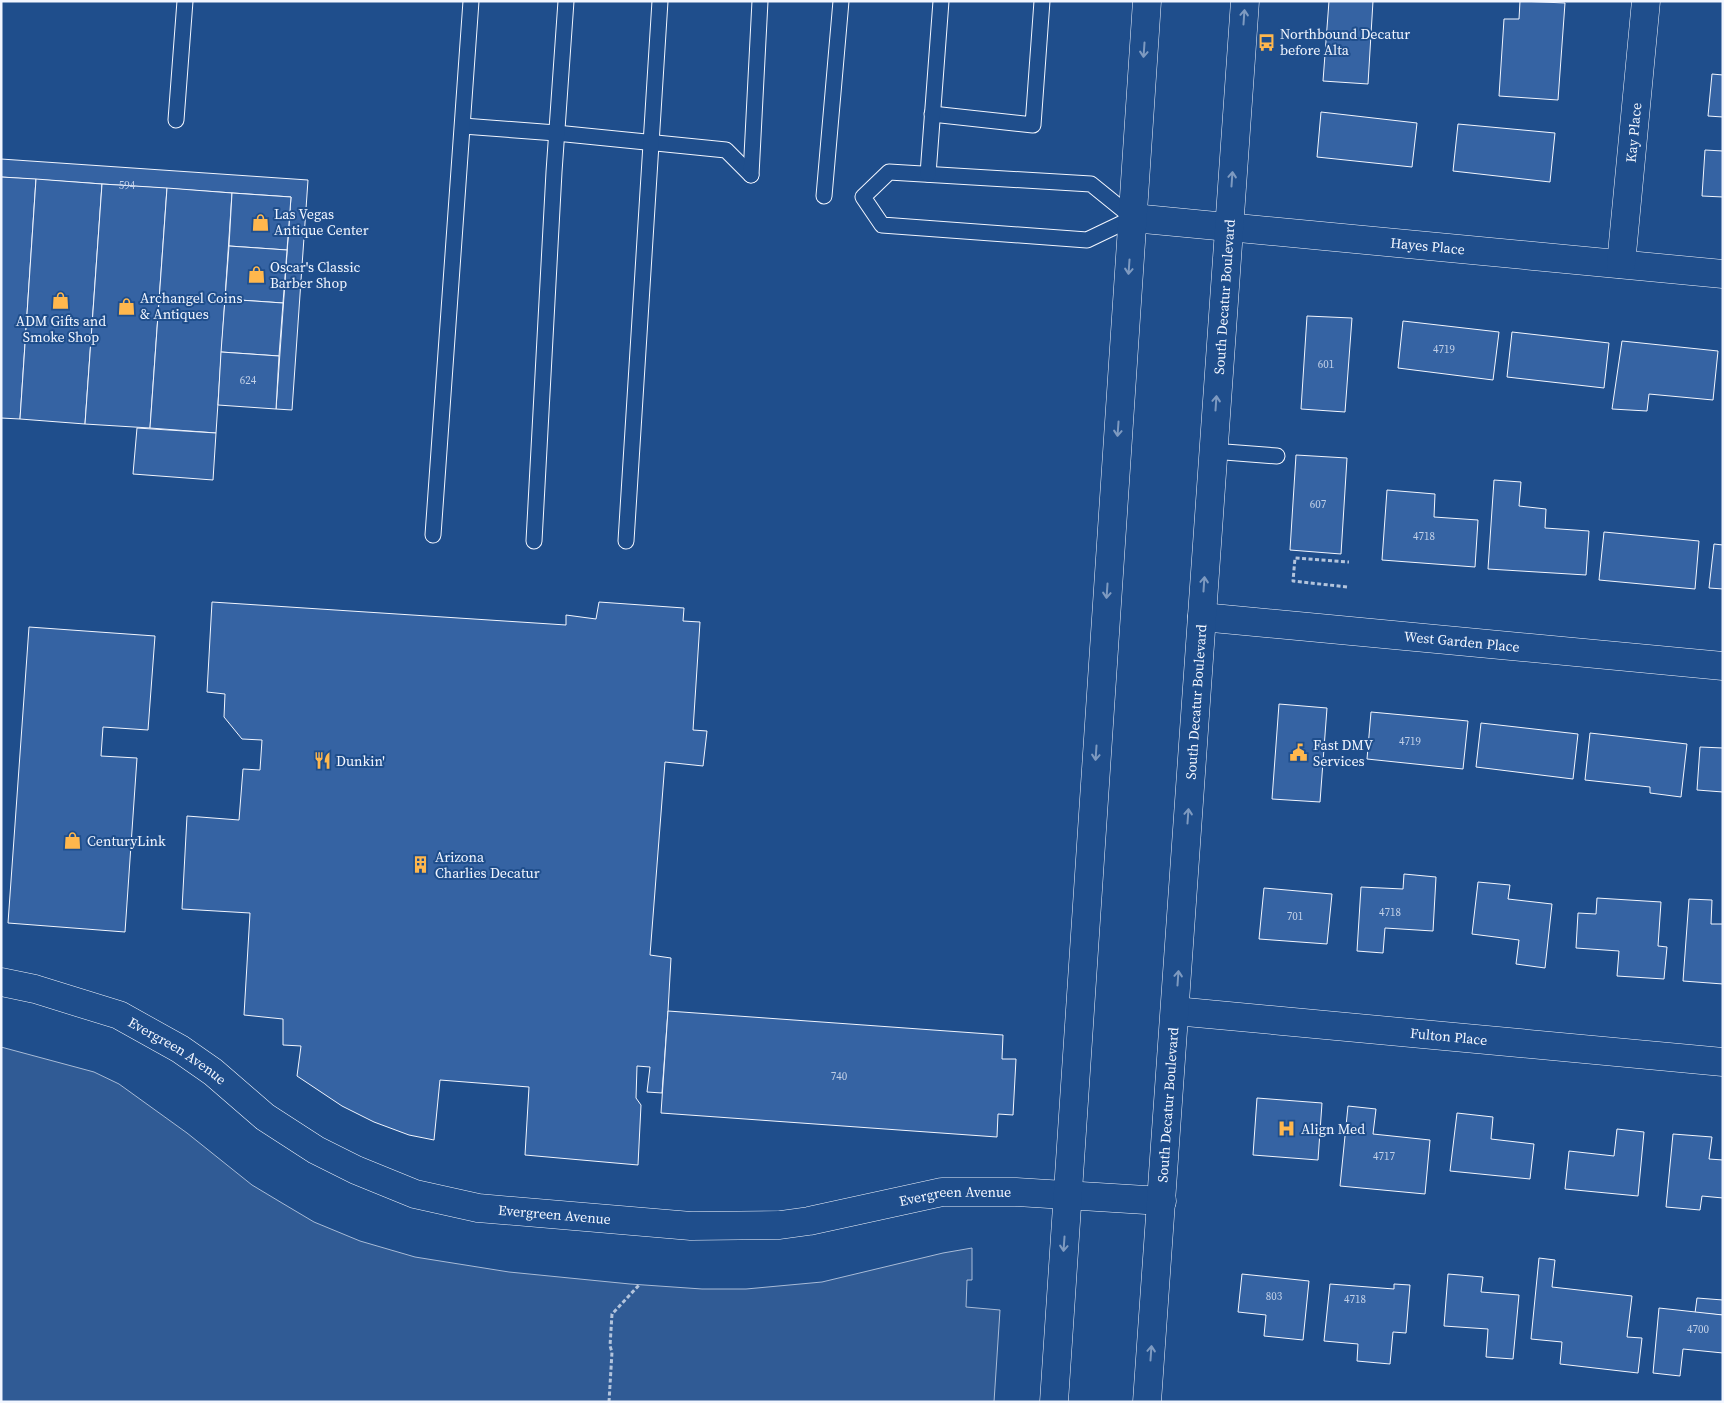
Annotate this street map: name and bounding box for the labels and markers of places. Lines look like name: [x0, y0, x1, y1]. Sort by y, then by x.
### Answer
place label: Northbound Decatur before Alta: [1280, 24, 1410, 60]
bus stop icon: Northbound Decatur before Alta: [1256, 32, 1276, 52]
place label: Las Vegas Antique Center: [274, 204, 369, 240]
shop icon: Las Vegas Antique Center: [250, 212, 270, 232]
place label: Oscar's Classic Barber Shop: [270, 257, 361, 293]
shop icon: Oscar's Classic Barber Shop: [246, 265, 266, 285]
place label: Archangel Coins & Antiques: [140, 288, 243, 324]
shop icon: ADM Gifts and Smoke Shop: [51, 291, 71, 311]
shop icon: Archangel Coins & Antiques: [116, 296, 136, 316]
place label: ADM Gifts and Smoke Shop: [16, 311, 106, 347]
place label: Fast DMV Services: [1313, 735, 1374, 771]
public building icon: Fast DMV Services: [1289, 743, 1309, 763]
restaurant icon: Dunkin': [312, 751, 332, 771]
place label: Dunkin': [336, 751, 385, 771]
shop icon: CenturyLink: [63, 831, 83, 851]
place label: CenturyLink: [87, 831, 166, 851]
place label: Arizona Charlies Decatur: [435, 847, 540, 883]
building icon: Arizona Charlies Decatur: [411, 855, 431, 875]
hospital icon: Align Med: [1277, 1119, 1297, 1139]
place label: Align Med: [1301, 1119, 1365, 1139]

